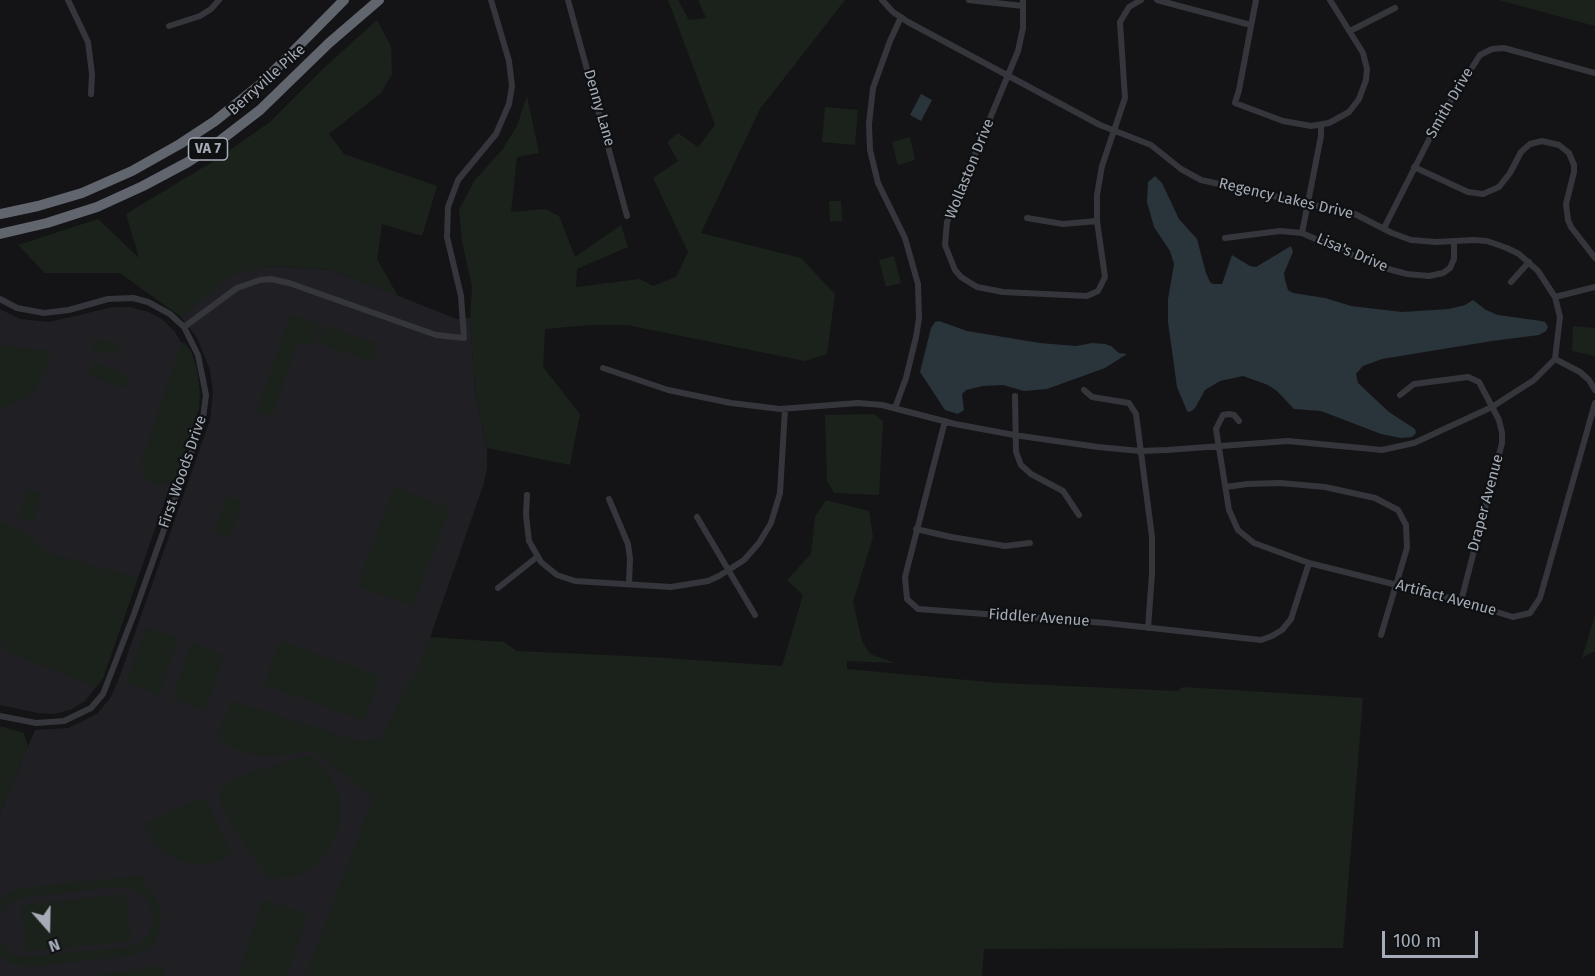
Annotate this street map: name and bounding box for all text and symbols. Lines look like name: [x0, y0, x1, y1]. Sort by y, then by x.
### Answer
street label: Berryville Pike: [225, 41, 309, 119]
street label: Smith Drive: [1423, 64, 1477, 142]
street label: Denny Lane: [579, 67, 619, 149]
street label: Wollaston Drive: [942, 116, 998, 222]
road number: VA 7: [188, 138, 228, 160]
street label: Regency Lakes Drive: [1217, 175, 1355, 223]
street label: Lisa's Drive: [1314, 230, 1390, 276]
street label: First Woods Drive: [155, 413, 211, 531]
street label: Draper Avenue: [1464, 453, 1508, 553]
street label: Artifact Avenue: [1394, 576, 1498, 620]
street label: Fiddler Avenue: [988, 605, 1090, 631]
north arrow: [18, 898, 78, 958]
scale bar: [1385, 919, 1481, 957]
text: 100 m: [1393, 930, 1441, 952]
text: N: [46, 935, 63, 956]

